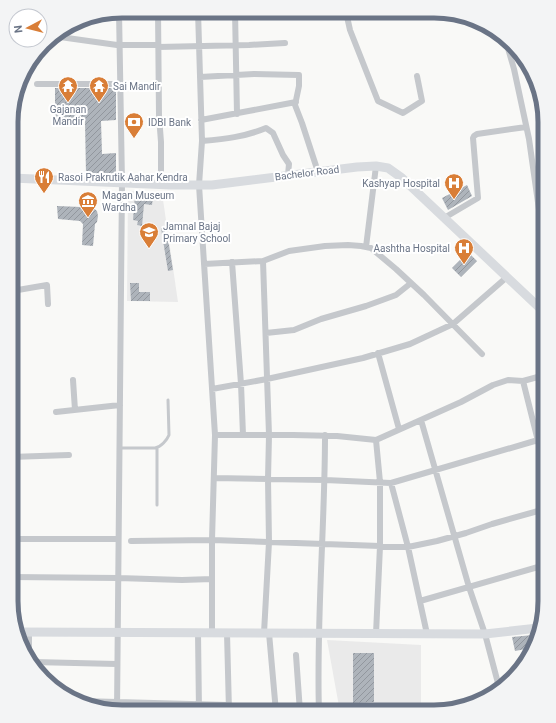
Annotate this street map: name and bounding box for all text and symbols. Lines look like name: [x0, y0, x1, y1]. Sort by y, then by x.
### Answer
north arrow: [8, 8, 48, 48]
text: N: [12, 24, 25, 34]
temple icon: Gajanan Mandir: [57, 75, 79, 103]
temple icon: Sai Mandir: [88, 75, 110, 103]
place label: Sai Mandir: [113, 81, 161, 92]
place label: Gajanan Mandir: [50, 104, 86, 127]
bank icon: IDBI Bank: [123, 111, 145, 139]
place label: IDBI Bank: [148, 117, 192, 128]
street label: Bachelor Road: [274, 164, 340, 182]
restaurant icon: Rasoi Prakrutik Aahar Kendra: [33, 166, 55, 194]
place label: Rasoi Prakrutik Aahar Kendra: [58, 172, 188, 183]
hospital icon: Kashyap Hospital: [443, 172, 465, 200]
place label: Kashyap Hospital: [362, 178, 440, 189]
museum icon: Magan Museum Wardha: [77, 190, 99, 218]
place label: Magan Museum Wardha: [102, 190, 174, 213]
school or university icon: Jamnal Bajaj Primary School: [138, 221, 160, 249]
place label: Jamnal Bajaj Primary School: [163, 221, 231, 244]
hospital icon: Aashtha Hospital: [453, 237, 475, 265]
place label: Aashtha Hospital: [373, 243, 450, 254]

